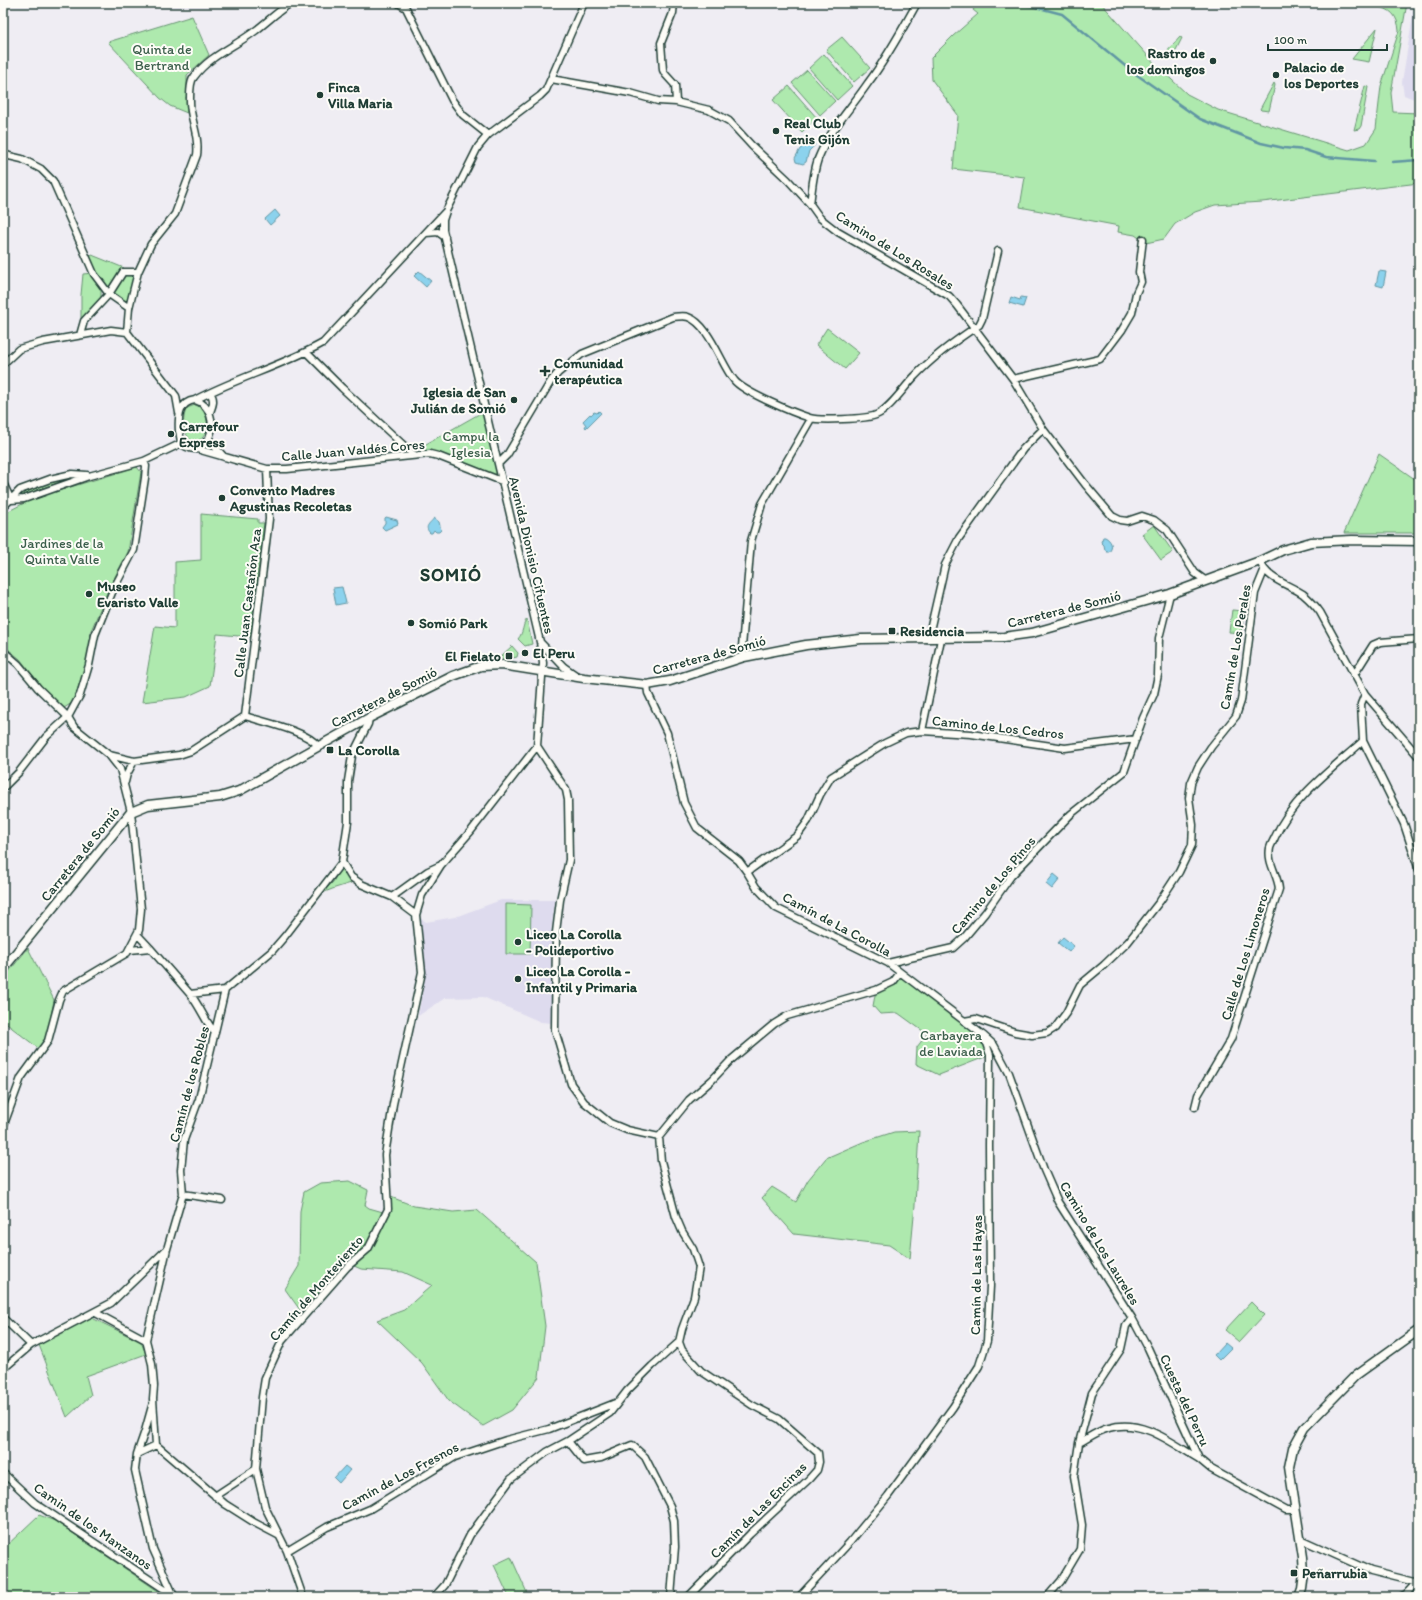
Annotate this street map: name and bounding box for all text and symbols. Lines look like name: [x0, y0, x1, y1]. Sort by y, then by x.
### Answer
scale bar: [1268, 26, 1387, 52]
text: 100 m: [1274, 33, 1307, 47]
park label: Quinta de Bertrand: [132, 41, 192, 74]
place label: Rastro de los domingos: [1126, 45, 1205, 78]
marker: Rastro de los domingos: [1208, 56, 1218, 66]
place label: Palacio de los Deportes: [1284, 59, 1359, 92]
marker: Palacio de los Deportes: [1271, 70, 1281, 80]
place label: Finca Villa Maria: [328, 79, 392, 112]
marker: Finca Villa Maria: [315, 90, 325, 100]
place label: Real Club Tenis Gijón: [783, 115, 850, 148]
marker: Real Club Tenis Gijón: [771, 126, 781, 136]
street label: Camino de Los Rosales: [832, 207, 957, 294]
place label: Comunidad terapéutica: [554, 355, 624, 388]
marker: Comunidad terapéutica: [539, 365, 551, 377]
place label: Iglesia de San Julián de Somió: [410, 384, 507, 417]
marker: Iglesia de San Julián de Somió: [509, 395, 519, 405]
place label: Carrefour Express: [179, 418, 239, 451]
park label: Campu la Iglesia: [443, 428, 500, 461]
marker: Carrefour Express: [166, 429, 176, 439]
street label: Calle Juan Valdés Cores: [281, 436, 425, 465]
street label: Avenida Dionisio Cifuentes: [505, 475, 558, 635]
place label: Convento Madres Agustinas Recoletas: [229, 482, 352, 515]
marker: Convento Madres Agustinas Recoletas: [217, 493, 227, 503]
street label: Calle Juan Castañón Aza: [230, 527, 265, 679]
park label: Jardines de la Quinta Valle: [21, 535, 103, 568]
district label: SOMIÓ: [420, 564, 482, 586]
place label: Museo Evaristo Valle: [97, 578, 179, 611]
street label: Camín de Los Perales: [1216, 583, 1255, 711]
street label: Carretera de Somió: [1005, 587, 1123, 632]
marker: Museo Evaristo Valle: [84, 589, 94, 599]
place label: Somió Park: [419, 615, 488, 632]
marker: Somió Park: [406, 618, 416, 628]
place label: Residencia: [900, 623, 964, 640]
marker: Residencia: [887, 626, 897, 636]
street label: Carretera de Somió: [651, 632, 768, 679]
place label: El Peru: [533, 645, 575, 662]
place label: El Fielato: [445, 648, 501, 665]
marker: El Peru: [520, 648, 530, 658]
marker: El Fielato: [504, 651, 514, 661]
street label: Carretera de Somió: [328, 663, 440, 731]
street label: Camino de Los Cedros: [931, 712, 1065, 743]
place label: La Corolla: [338, 742, 400, 759]
marker: La Corolla: [325, 745, 335, 755]
street label: Carretera de Somió: [37, 804, 124, 905]
street label: Camino de Los Pinos: [947, 833, 1039, 938]
street label: Calle de Los Limoneros: [1217, 886, 1274, 1022]
street label: Camín de La Corolla: [779, 888, 895, 961]
place label: Liceo La Corolla - Polideportivo: [526, 926, 622, 959]
marker: Liceo La Corolla - Polideportivo: [513, 937, 523, 947]
place label: Liceo La Corolla - Infantil y Primaria: [526, 963, 638, 996]
marker: Liceo La Corolla - Infantil y Primaria: [513, 974, 523, 984]
street label: Camín de los Robles: [166, 1024, 213, 1144]
park label: Carbayera de Laviada: [919, 1027, 983, 1060]
street label: Camino de Los Laureles: [1056, 1178, 1143, 1308]
street label: Camín de Las Hayas: [967, 1215, 986, 1335]
street label: Camín de Monteviento: [266, 1232, 367, 1345]
street label: Cuesta del Perru: [1156, 1351, 1213, 1449]
street label: Camín de Los Fresnos: [339, 1438, 462, 1514]
street label: Camín de Las Encinas: [706, 1458, 810, 1562]
street label: Camin de los Manzanos: [30, 1479, 155, 1574]
place label: Peñarrubia: [1302, 1565, 1368, 1582]
marker: Peñarrubia: [1289, 1568, 1299, 1578]

